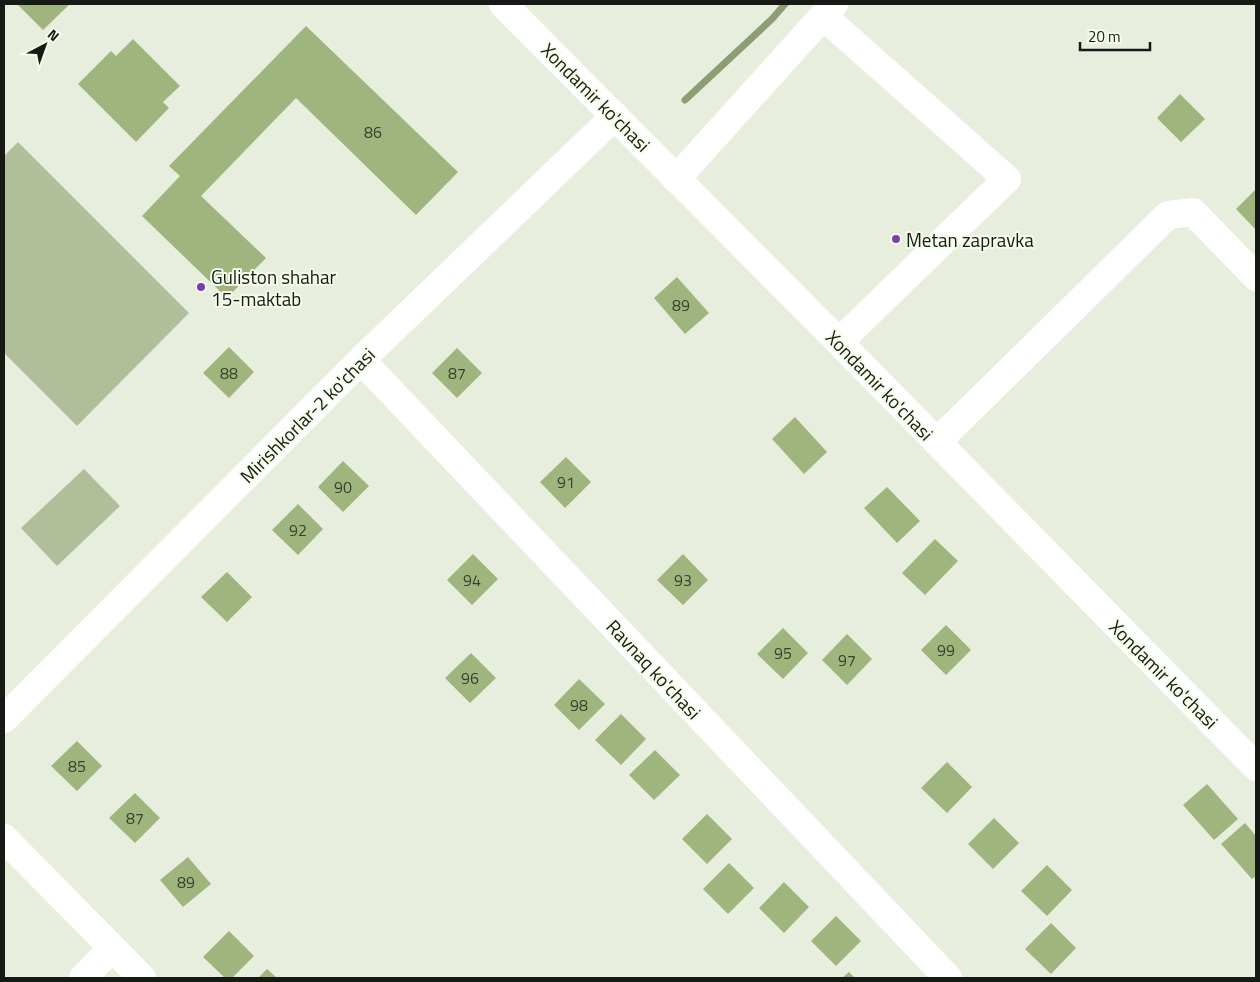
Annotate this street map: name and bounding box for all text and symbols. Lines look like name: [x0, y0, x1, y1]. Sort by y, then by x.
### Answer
north arrow: [20, 20, 70, 70]
scale bar: [1080, 20, 1150, 52]
text: N: [43, 24, 64, 46]
text: 20 m: [1088, 25, 1121, 48]
street label: Xondamir ko'chasi: [535, 36, 657, 158]
house number: 86: [364, 120, 382, 144]
place label: Metan zapravka: [906, 225, 1034, 254]
marker: Metan zapravka: [890, 233, 902, 245]
place label: Guliston shahar 15-maktab: [211, 262, 337, 313]
marker: Guliston shahar 15-maktab: [195, 281, 207, 293]
house number: 89: [672, 293, 690, 317]
street label: Xondamir ko'chasi: [820, 323, 940, 447]
street label: Mirishkorlar-2 ko'chasi: [233, 341, 381, 489]
house number: 88: [220, 361, 238, 385]
house number: 87: [448, 361, 466, 385]
house number: 91: [557, 470, 575, 494]
house number: 90: [334, 475, 352, 499]
house number: 92: [289, 518, 307, 542]
house number: 94: [463, 568, 481, 592]
house number: 93: [674, 568, 692, 592]
street label: Ravnaq ko'chasi: [600, 613, 708, 725]
street label: Xondamir ko'chasi: [1103, 613, 1225, 735]
house number: 99: [937, 638, 955, 662]
house number: 95: [774, 641, 792, 665]
house number: 97: [838, 648, 856, 672]
house number: 96: [461, 666, 479, 690]
house number: 98: [570, 693, 588, 717]
house number: 85: [68, 754, 86, 778]
house number: 87: [126, 806, 144, 830]
house number: 89: [177, 870, 195, 894]

